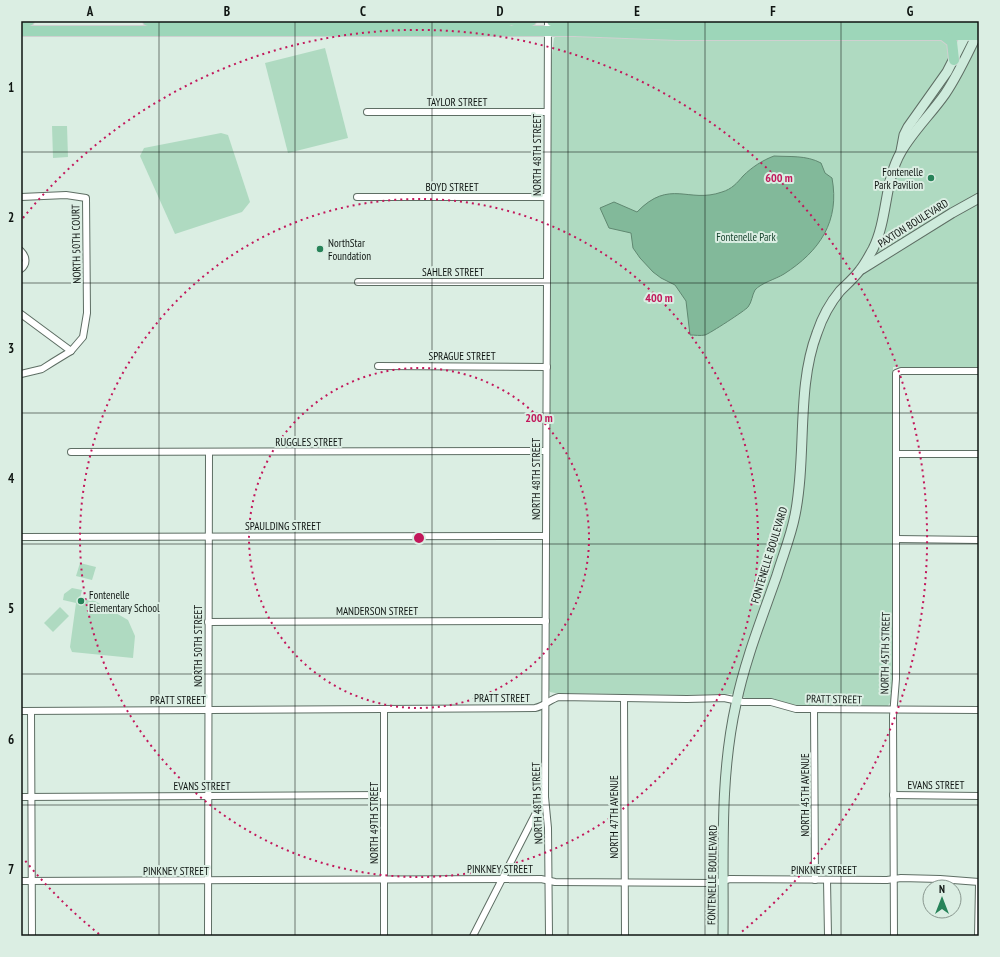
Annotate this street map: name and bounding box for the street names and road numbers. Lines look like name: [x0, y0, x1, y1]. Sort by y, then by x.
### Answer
street label: TAYLOR STREET: [427, 95, 487, 109]
street label: NORTH 48TH STREET: [530, 114, 544, 196]
street label: BOYD STREET: [425, 180, 479, 194]
street label: PAXTON BOULEVARD: [875, 196, 951, 250]
street label: NORTH 50TH COURT: [68, 204, 84, 284]
street label: SAHLER STREET: [422, 265, 484, 279]
street label: SPRAGUE STREET: [428, 349, 496, 363]
street label: RUGGLES STREET: [275, 435, 343, 449]
street label: NORTH 48TH STREET: [529, 438, 543, 520]
street label: FONTENELLE BOULEVARD: [748, 505, 790, 605]
street label: SPAULDING STREET: [245, 519, 321, 533]
street label: MANDERSON STREET: [336, 604, 418, 618]
street label: NORTH 50TH STREET: [191, 605, 205, 687]
street label: NORTH 45TH STREET: [877, 612, 893, 694]
street label: PRATT STREET: [474, 691, 530, 705]
street label: PRATT STREET: [806, 692, 862, 706]
street label: PRATT STREET: [150, 693, 206, 707]
street label: NORTH 45TH AVENUE: [798, 753, 812, 837]
street label: NORTH 48TH STREET: [529, 762, 545, 844]
street label: NORTH 47TH AVENUE: [607, 775, 621, 859]
street label: EVANS STREET: [908, 778, 964, 792]
street label: EVANS STREET: [174, 779, 230, 793]
street label: NORTH 49TH STREET: [367, 782, 381, 864]
street label: FONTENELLE BOULEVARD: [704, 825, 720, 925]
street label: PINKNEY STREET: [467, 862, 533, 876]
street label: PINKNEY STREET: [791, 863, 857, 877]
street label: PINKNEY STREET: [143, 864, 209, 878]

